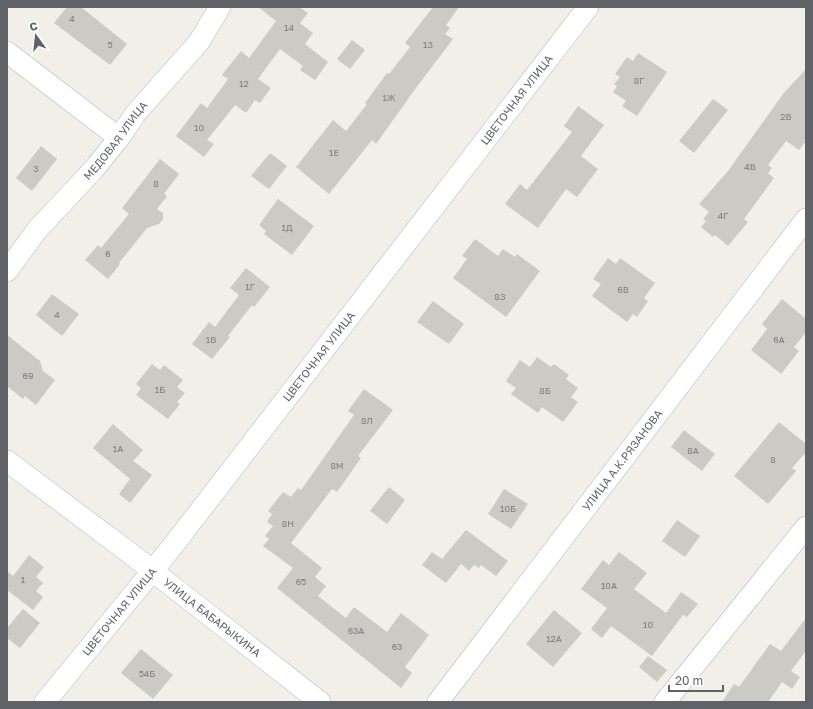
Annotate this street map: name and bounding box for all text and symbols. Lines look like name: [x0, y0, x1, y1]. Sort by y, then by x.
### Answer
house number: 4: [69, 13, 75, 24]
north arrow: [16, 16, 56, 56]
text: С: [28, 19, 39, 33]
house number: 14: [284, 22, 294, 33]
house number: 5: [107, 39, 113, 50]
house number: 1З: [423, 39, 433, 50]
street label: ЦВЕТОЧНАЯ УЛИЦА: [477, 51, 555, 147]
house number: 8Г: [634, 75, 644, 86]
house number: 12: [239, 78, 249, 89]
house number: 1Ж: [382, 92, 396, 103]
street label: МЕДОВАЯ УЛИЦА: [80, 98, 150, 182]
house number: 2В: [780, 111, 792, 122]
house number: 10: [194, 122, 204, 133]
house number: 1Е: [329, 147, 339, 158]
house number: 4В: [744, 161, 756, 172]
house number: 3: [33, 163, 39, 174]
house number: 8: [153, 178, 159, 189]
house number: 4Г: [718, 210, 728, 221]
house number: 1Д: [282, 222, 293, 233]
house number: 6: [105, 248, 111, 259]
house number: 1Г: [245, 281, 255, 292]
house number: 6В: [617, 284, 629, 295]
house number: 8З: [494, 291, 506, 302]
street label: ЦВЕТОЧНАЯ УЛИЦА: [280, 308, 358, 404]
house number: 4: [54, 309, 60, 320]
house number: 1В: [206, 334, 216, 345]
house number: 6А: [773, 334, 785, 345]
house number: 69: [23, 370, 33, 381]
house number: 1Б: [155, 384, 165, 395]
house number: 8Б: [539, 385, 551, 396]
street label: УЛИЦА А.К.РЯЗАНОВА: [579, 406, 665, 513]
house number: 8Л: [361, 415, 373, 426]
house number: 1А: [113, 443, 123, 454]
house number: 8А: [687, 445, 699, 456]
house number: 8: [770, 454, 776, 465]
house number: 8М: [330, 460, 344, 471]
house number: 10Б: [500, 503, 516, 514]
house number: 8Н: [282, 518, 294, 529]
street label: ЦВЕТОЧНАЯ УЛИЦА: [79, 564, 159, 658]
house number: 1: [21, 574, 26, 585]
street label: УЛИЦА БАБАРЫКИНА: [161, 575, 264, 659]
house number: 65: [296, 576, 306, 587]
house number: 10А: [601, 580, 617, 591]
house number: 10: [643, 619, 653, 630]
house number: 63А: [348, 625, 364, 636]
house number: 12А: [546, 633, 562, 644]
house number: 63: [392, 641, 402, 652]
scale bar: [669, 667, 723, 693]
house number: 54Б: [139, 668, 155, 679]
text: 20 m: [675, 673, 703, 688]

